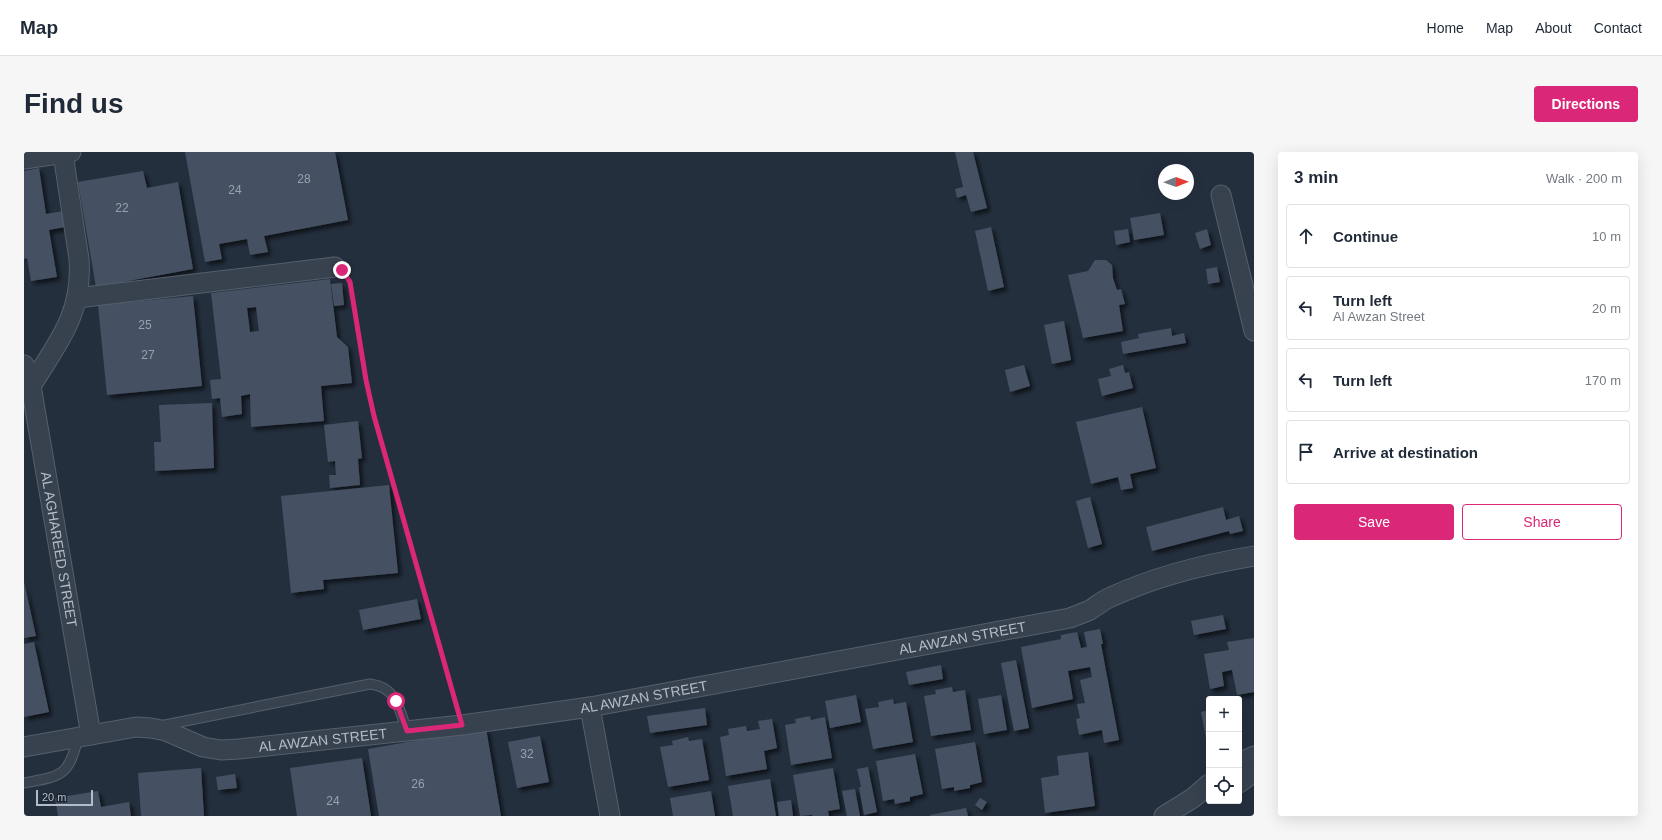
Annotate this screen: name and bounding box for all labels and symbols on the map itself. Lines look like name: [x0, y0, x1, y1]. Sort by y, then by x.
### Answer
north arrow: [1158, 164, 1194, 200]
house number: 28: [297, 172, 311, 186]
house number: 24: [228, 183, 242, 197]
house number: 22: [115, 201, 129, 215]
route end: [333, 261, 351, 279]
house number: 25: [138, 318, 152, 332]
house number: 27: [141, 348, 155, 362]
street label: AL AGHAREED STREET: [38, 470, 80, 629]
street label: AL AWZAN STREET: [898, 618, 1028, 658]
street label: AL AWZAN STREET: [579, 677, 709, 716]
route start: [387, 692, 405, 710]
street label: AL AWZAN STREET: [258, 725, 388, 755]
house number: 32: [520, 747, 534, 761]
house number: 26: [411, 777, 425, 791]
scale bar: [36, 788, 93, 807]
house number: 24: [326, 794, 340, 808]

